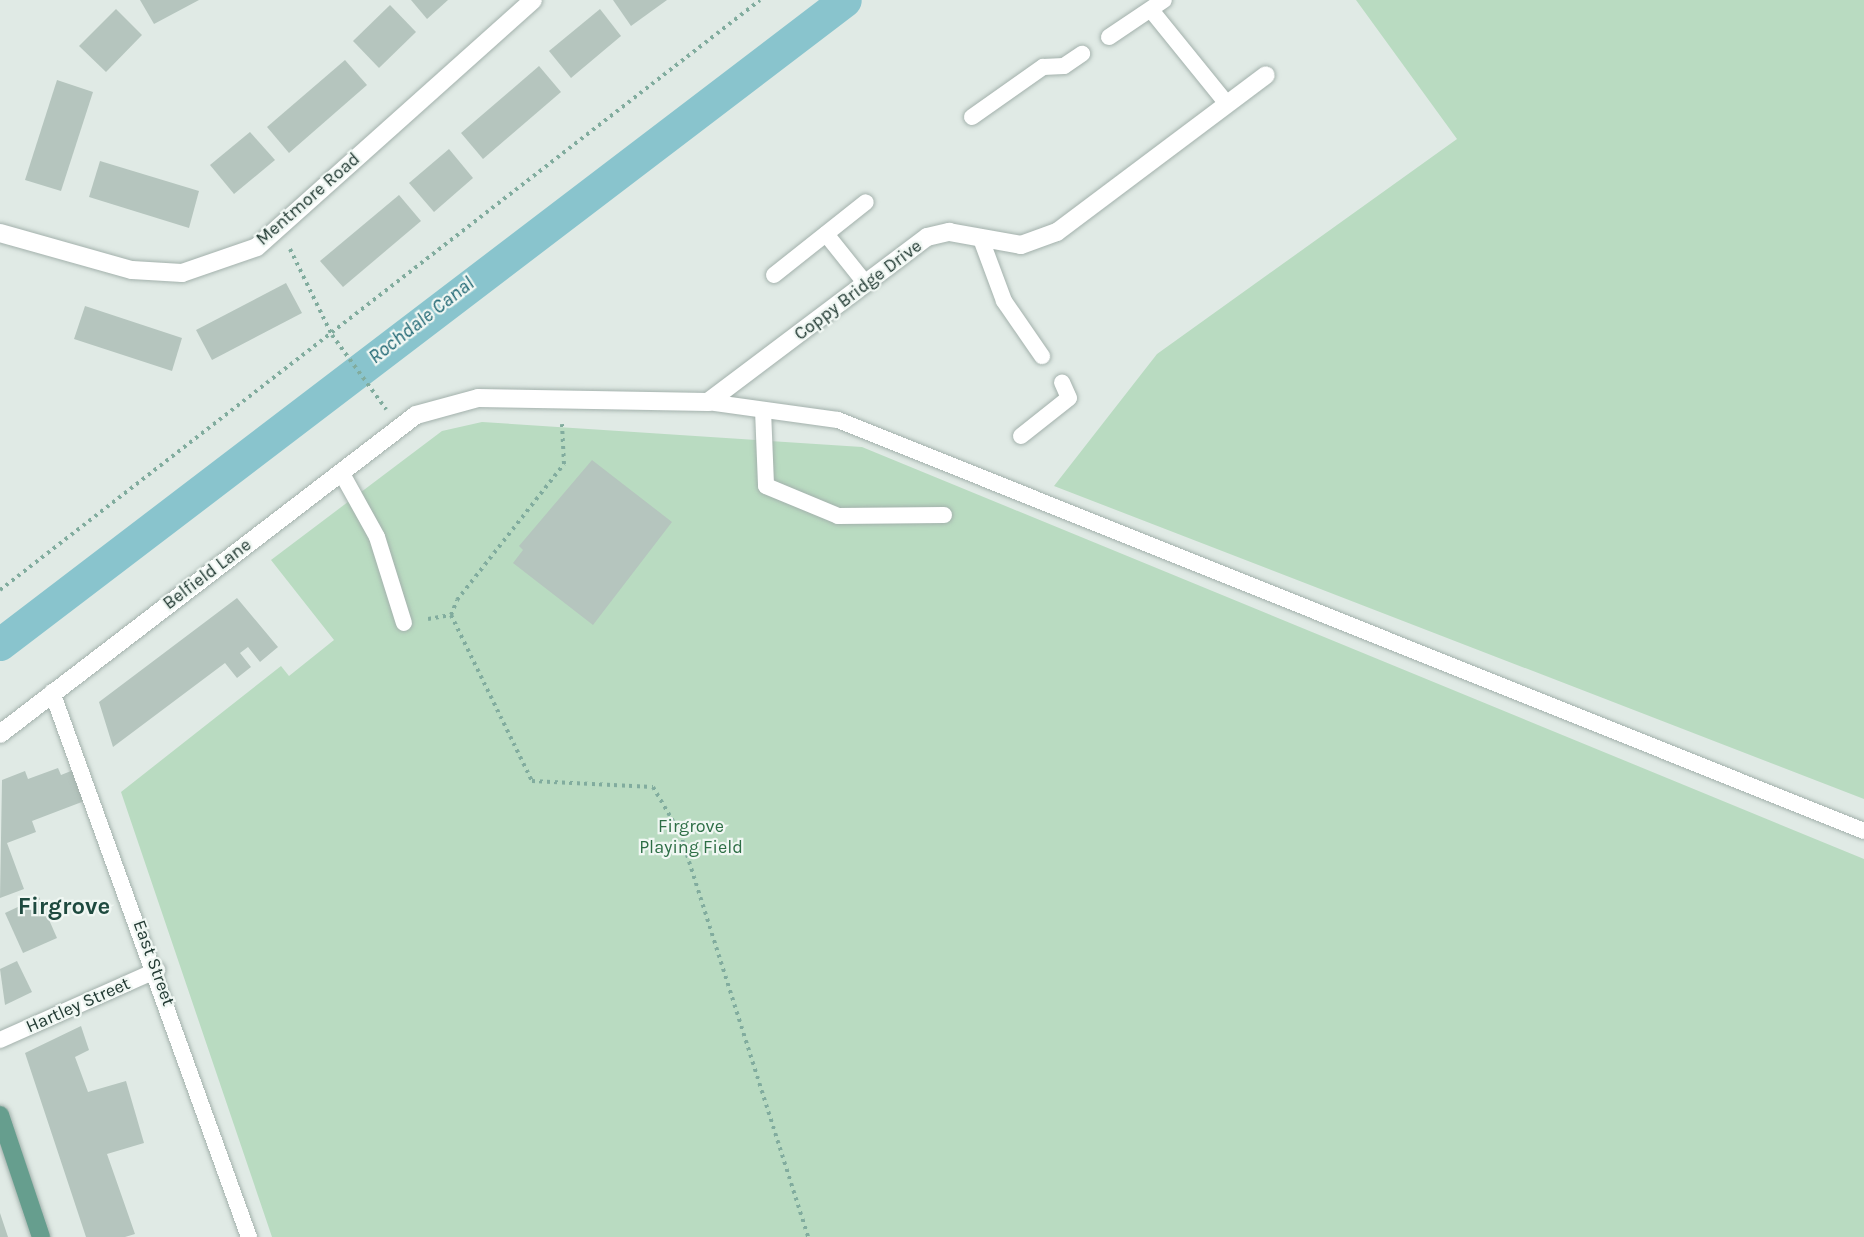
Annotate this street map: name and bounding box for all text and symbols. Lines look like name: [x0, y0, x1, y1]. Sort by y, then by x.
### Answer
street label: Mentmore Road: [252, 148, 364, 250]
street label: Coppy Bridge Drive: [790, 235, 926, 345]
water label: Rochdale Canal: [363, 271, 479, 369]
street label: Belfield Lane: [159, 534, 255, 614]
park label: Firgrove Playing Field: [639, 816, 743, 858]
district label: Firgrove: [18, 893, 110, 921]
street label: East Street: [128, 917, 180, 1009]
street label: Hartley Street: [23, 972, 133, 1038]

